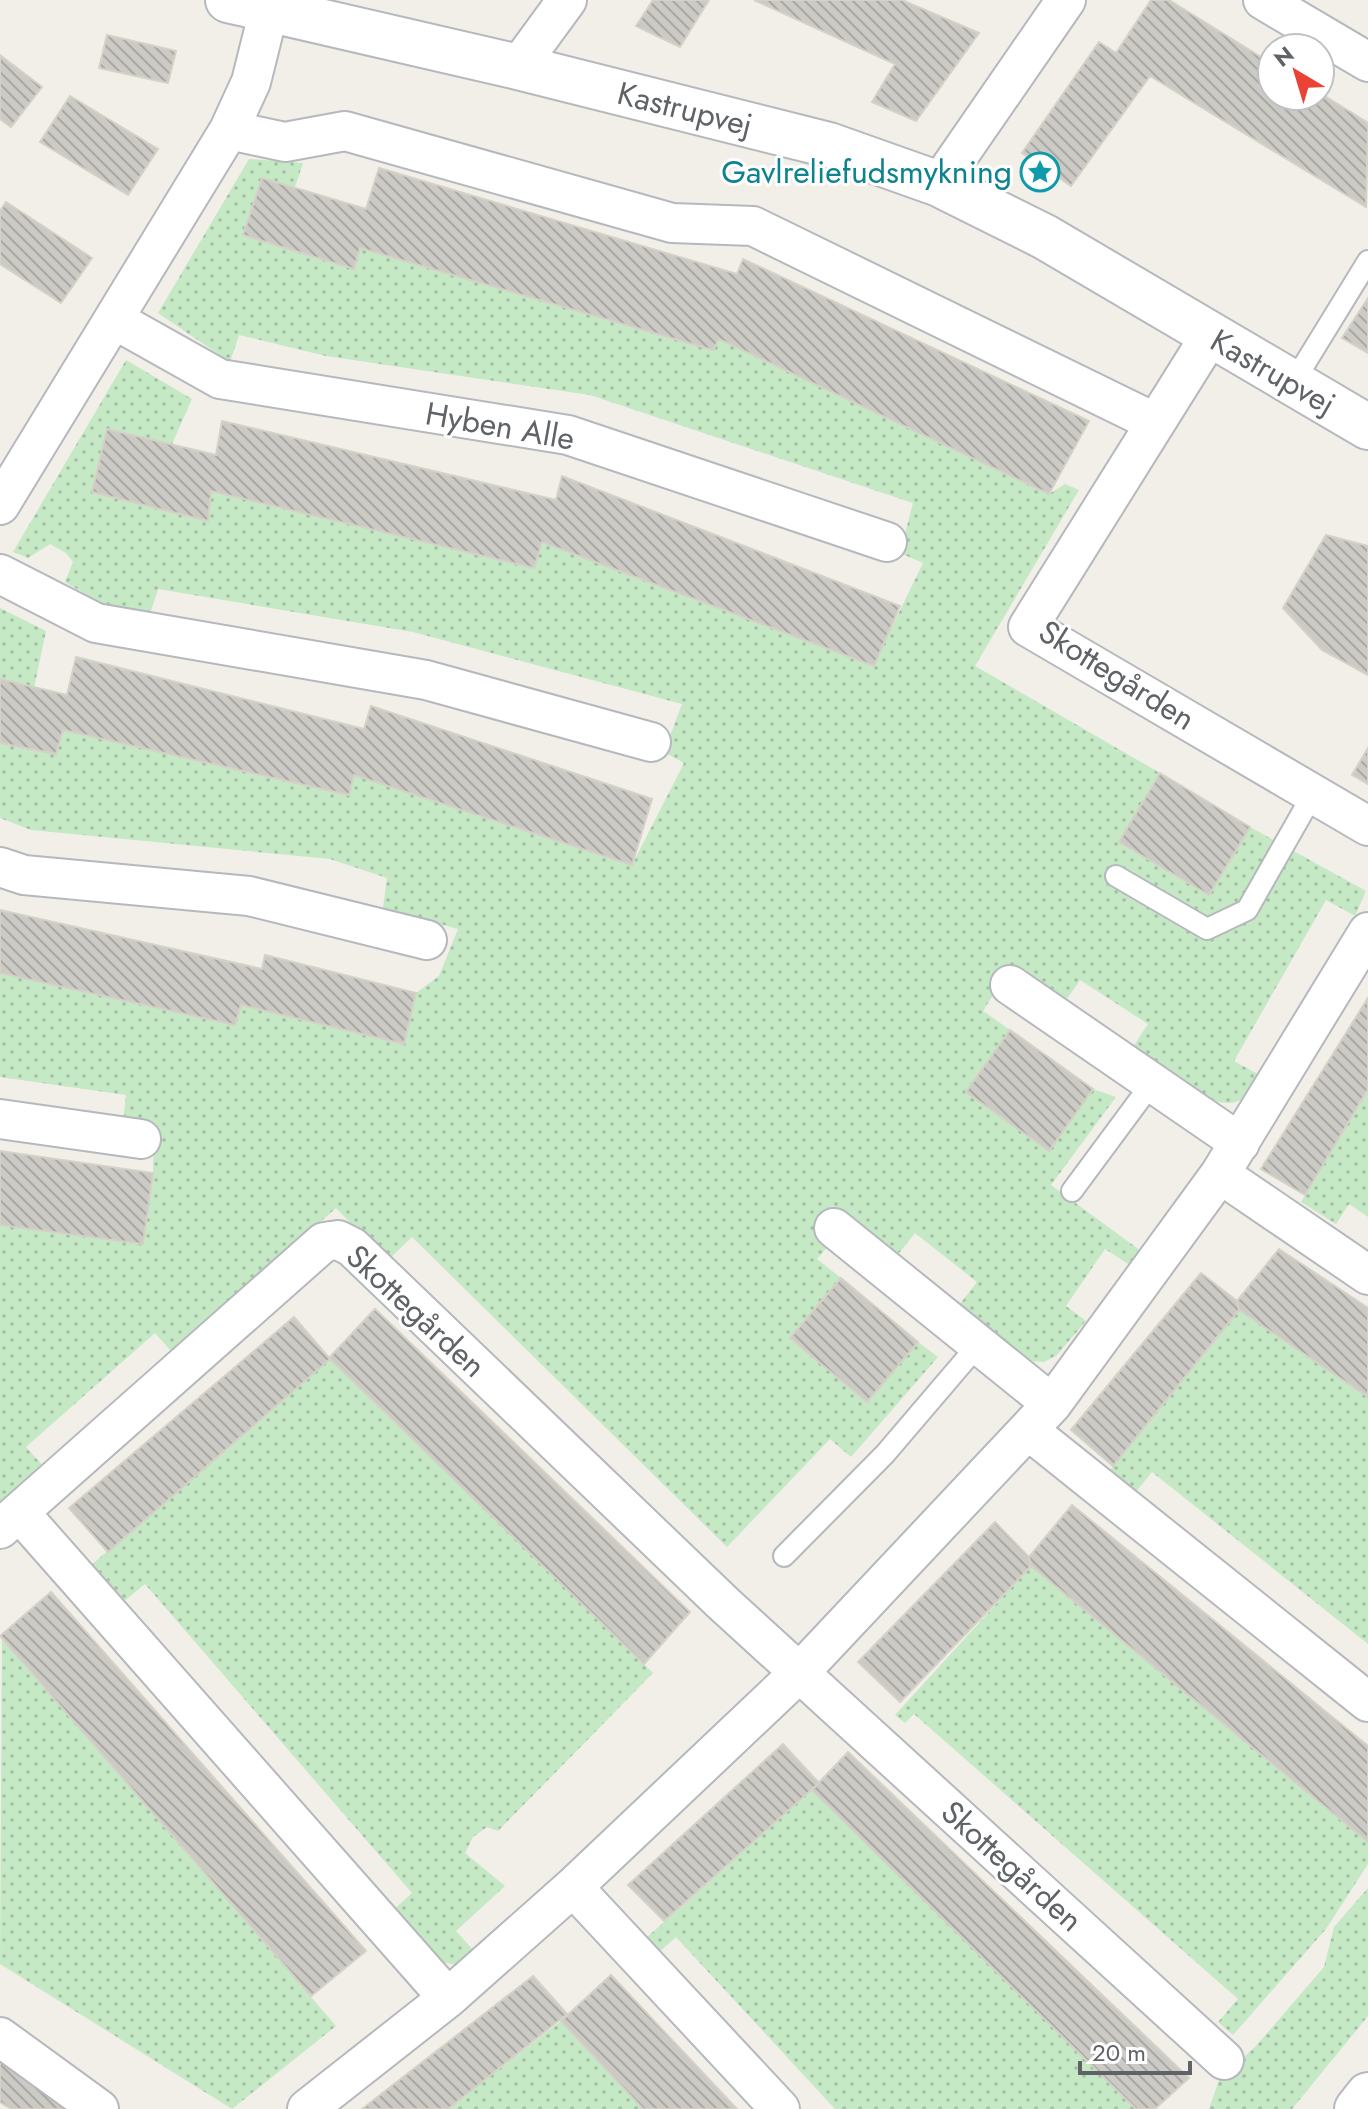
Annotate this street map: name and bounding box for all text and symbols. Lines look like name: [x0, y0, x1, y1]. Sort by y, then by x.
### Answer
north arrow: [1256, 32, 1336, 112]
text: N: [1267, 38, 1300, 74]
street label: Kastrupvej: [613, 70, 757, 148]
place label: Gavlreliefudsmykning: [721, 149, 1012, 195]
place icon: Gavlreliefudsmykning: [1019, 151, 1061, 193]
street label: Kastrupvej: [1202, 318, 1344, 426]
street label: Hyben Alle: [422, 390, 578, 462]
street label: Skottegården: [1030, 609, 1204, 741]
street label: Skottegården: [336, 1234, 496, 1388]
street label: Skottegården: [931, 1790, 1093, 1942]
scale bar: [1080, 2025, 1190, 2075]
text: 20 m: [1092, 2035, 1146, 2070]

